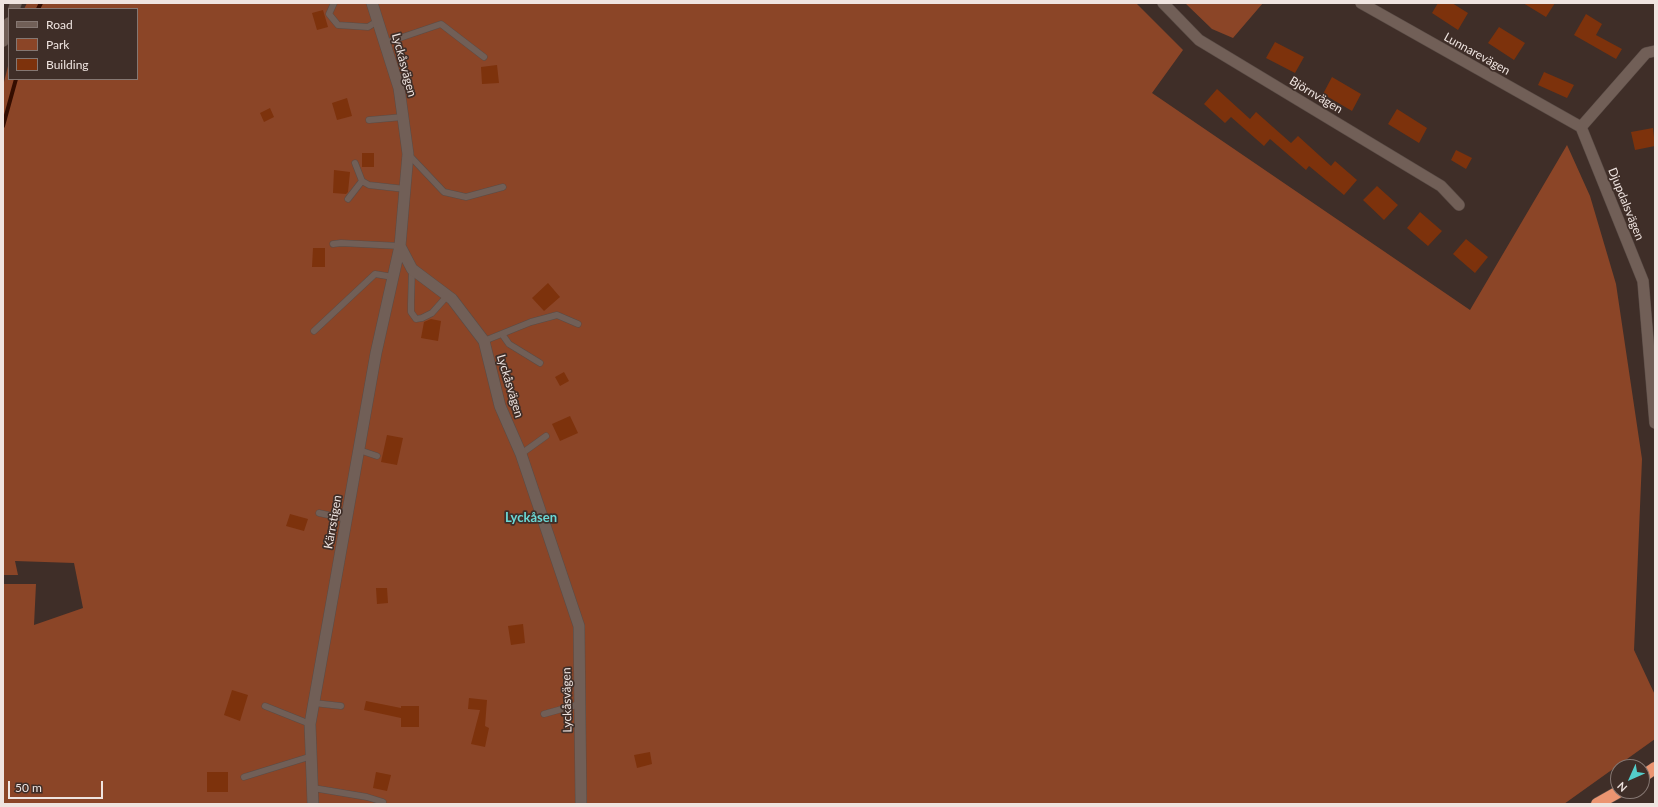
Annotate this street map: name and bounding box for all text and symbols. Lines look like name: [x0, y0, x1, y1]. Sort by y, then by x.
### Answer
legend: [8, 8, 138, 80]
text: Road: [46, 17, 73, 32]
street label: Lunnarevägen: [1441, 30, 1513, 78]
street label: Lyckåsvägen: [389, 32, 419, 98]
text: Park: [46, 37, 69, 52]
text: Building: [46, 57, 89, 72]
street label: Björnvägen: [1287, 74, 1345, 116]
street label: Djupdalsvägen: [1605, 166, 1647, 242]
street label: Lyckåsvägen: [494, 353, 526, 419]
street label: Kärrstigen: [321, 494, 345, 550]
district label: Lyckåsen: [505, 510, 557, 526]
street label: Lyckåsvägen: [559, 667, 575, 733]
north arrow: [1610, 759, 1650, 799]
scale bar: [10, 773, 105, 799]
text: 50 m: [15, 780, 42, 795]
text: N: [1614, 780, 1629, 795]

